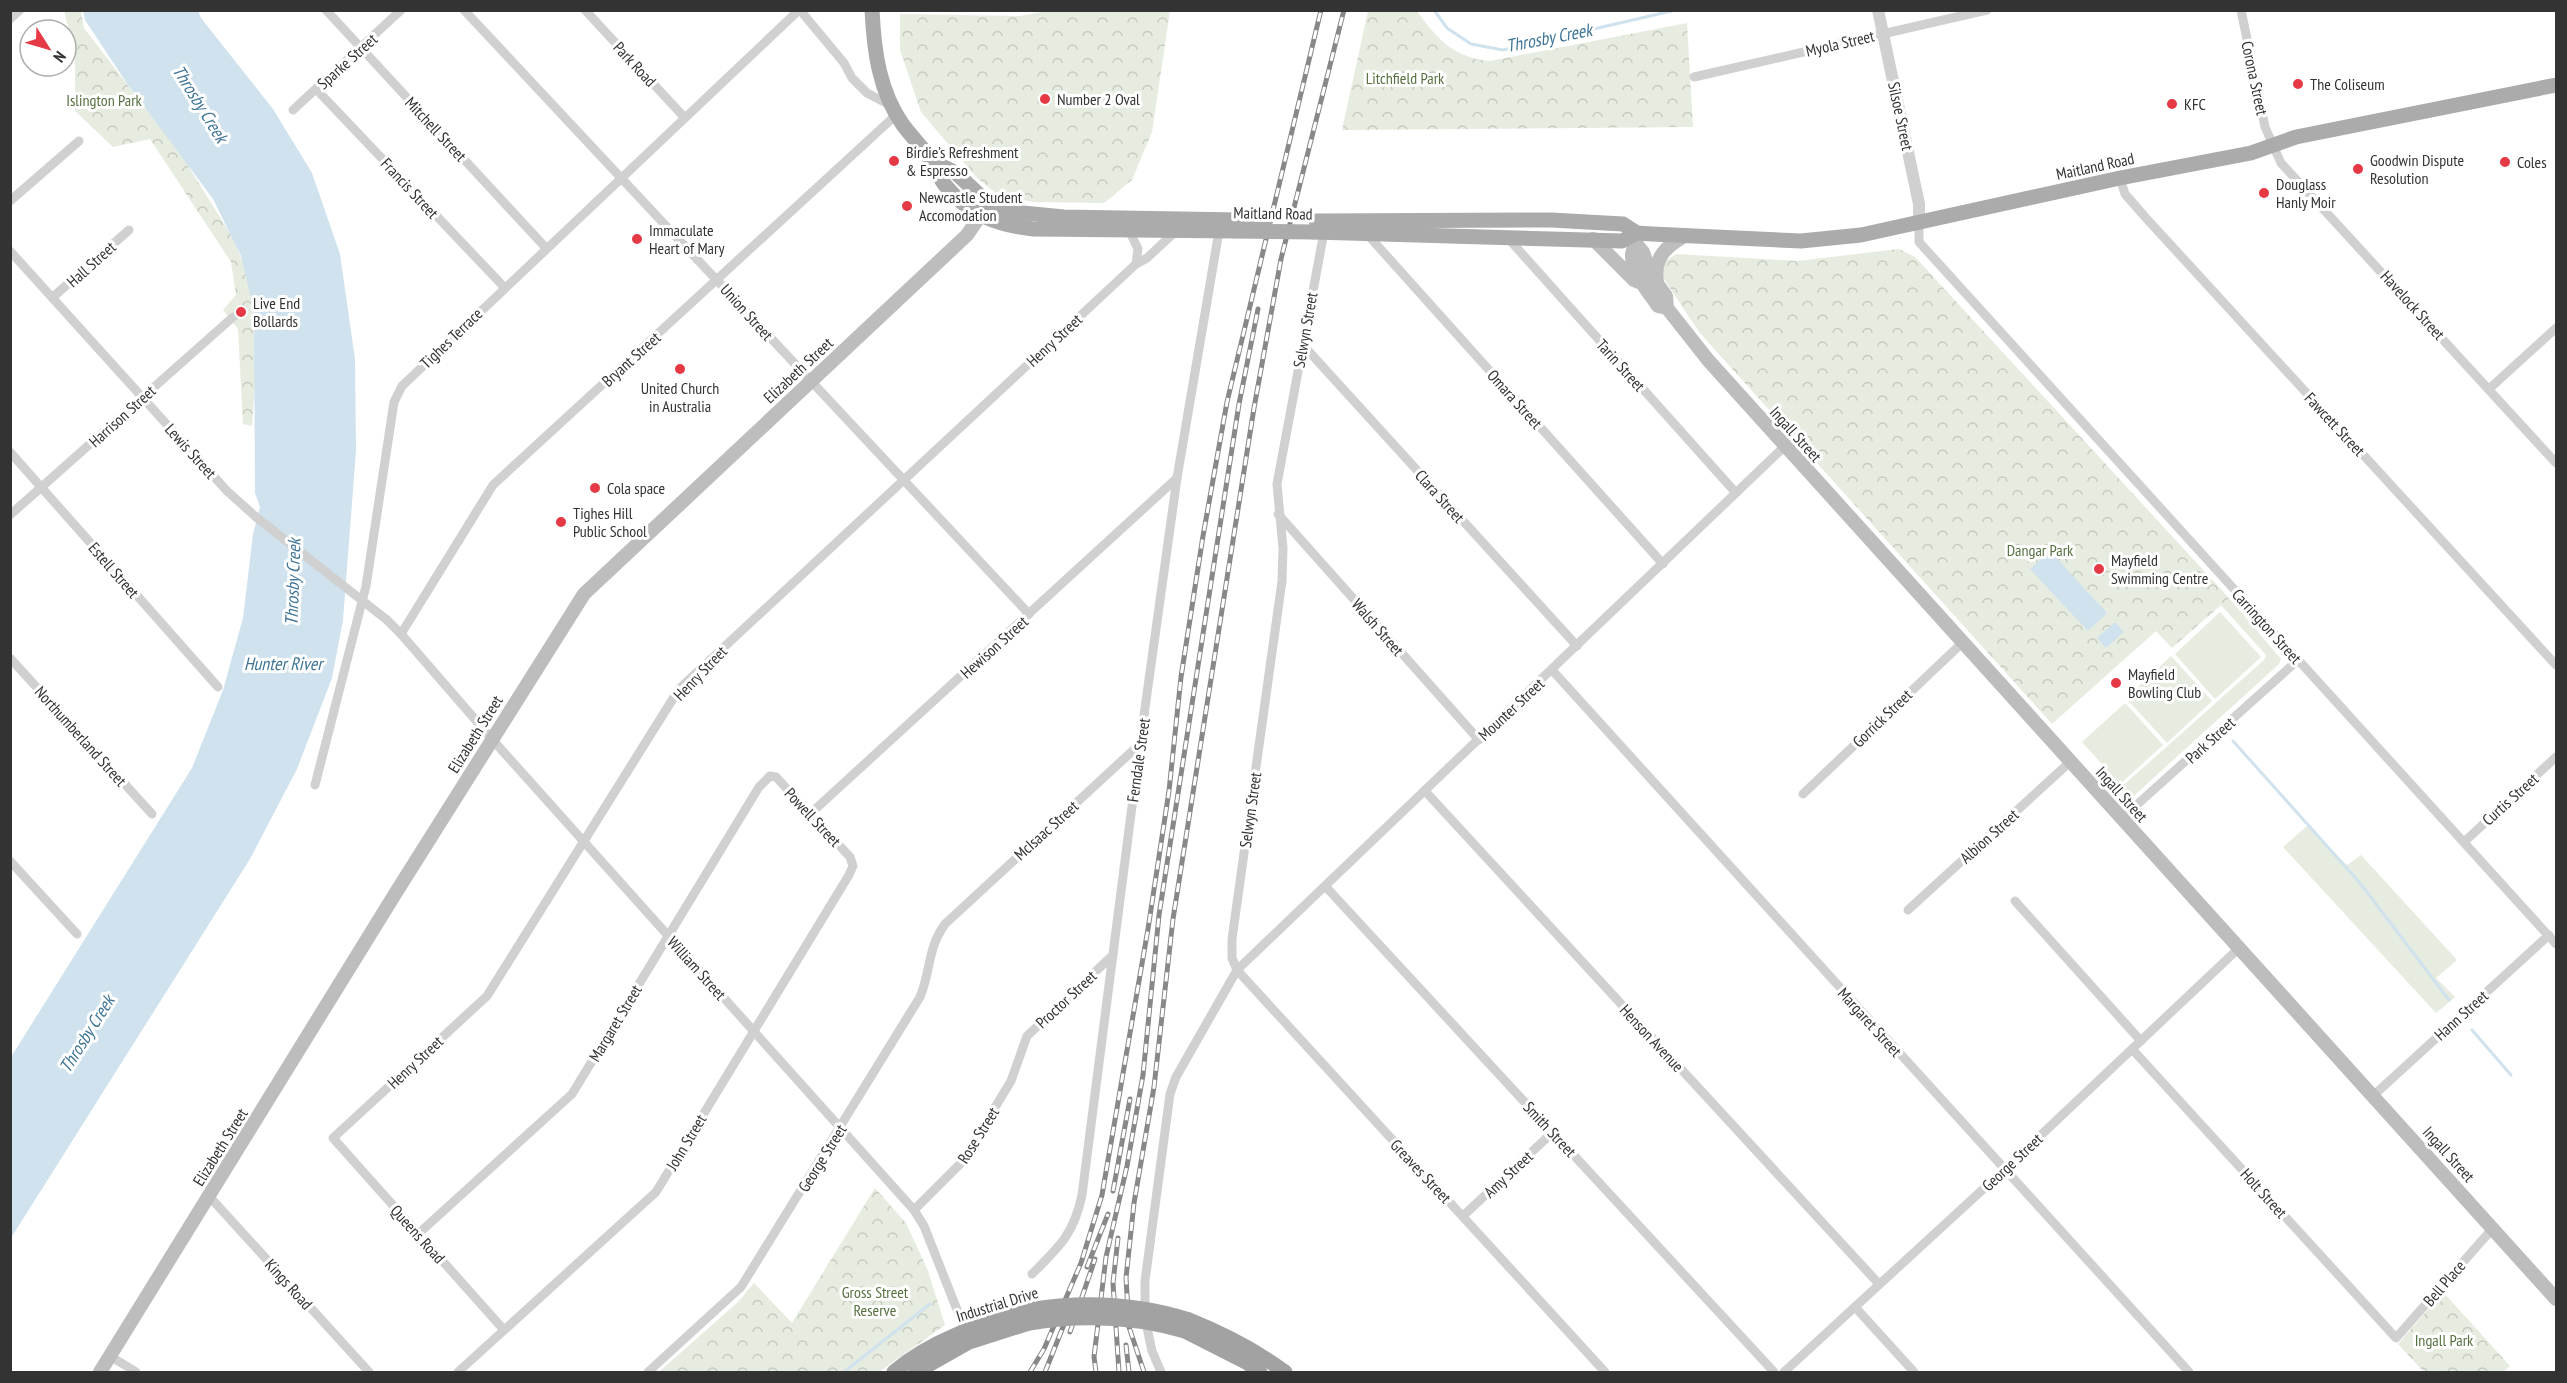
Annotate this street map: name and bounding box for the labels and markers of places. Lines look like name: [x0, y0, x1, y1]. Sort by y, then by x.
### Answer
place label: The Coliseum: [2310, 74, 2385, 94]
marker: The Coliseum: [2291, 77, 2305, 91]
place label: Number 2 Oval: [1057, 89, 1140, 109]
marker: Number 2 Oval: [1038, 92, 1052, 106]
place label: KFC: [2184, 94, 2206, 114]
marker: KFC: [2165, 97, 2179, 111]
place label: Birdie’s Refreshment & Espresso: [906, 142, 1019, 180]
place label: Goodwin Dispute Resolution: [2370, 150, 2464, 188]
place label: Coles: [2517, 152, 2547, 172]
marker: Birdie’s Refreshment & Espresso: [887, 154, 901, 168]
marker: Coles: [2498, 155, 2512, 169]
marker: Goodwin Dispute Resolution: [2351, 162, 2365, 176]
place label: Douglass Hanly Moir: [2276, 174, 2336, 212]
marker: Douglass Hanly Moir: [2257, 186, 2271, 200]
place label: Newcastle Student Accomodation: [919, 187, 1023, 225]
marker: Newcastle Student Accomodation: [900, 199, 914, 213]
place label: Immaculate Heart of Mary: [649, 220, 724, 258]
marker: Immaculate Heart of Mary: [630, 232, 644, 246]
place label: Live End Bollards: [253, 293, 300, 331]
marker: Live End Bollards: [234, 305, 248, 319]
marker: United Church in Australia: [673, 362, 687, 376]
place label: United Church in Australia: [641, 378, 719, 416]
place label: Cola space: [607, 478, 665, 498]
marker: Cola space: [588, 481, 602, 495]
place label: Tighes Hill Public School: [573, 503, 647, 541]
marker: Tighes Hill Public School: [554, 515, 568, 529]
place label: Mayfield Swimming Centre: [2111, 550, 2208, 588]
marker: Mayfield Swimming Centre: [2092, 562, 2106, 576]
place label: Mayfield Bowling Club: [2128, 664, 2201, 702]
marker: Mayfield Bowling Club: [2109, 676, 2123, 690]

